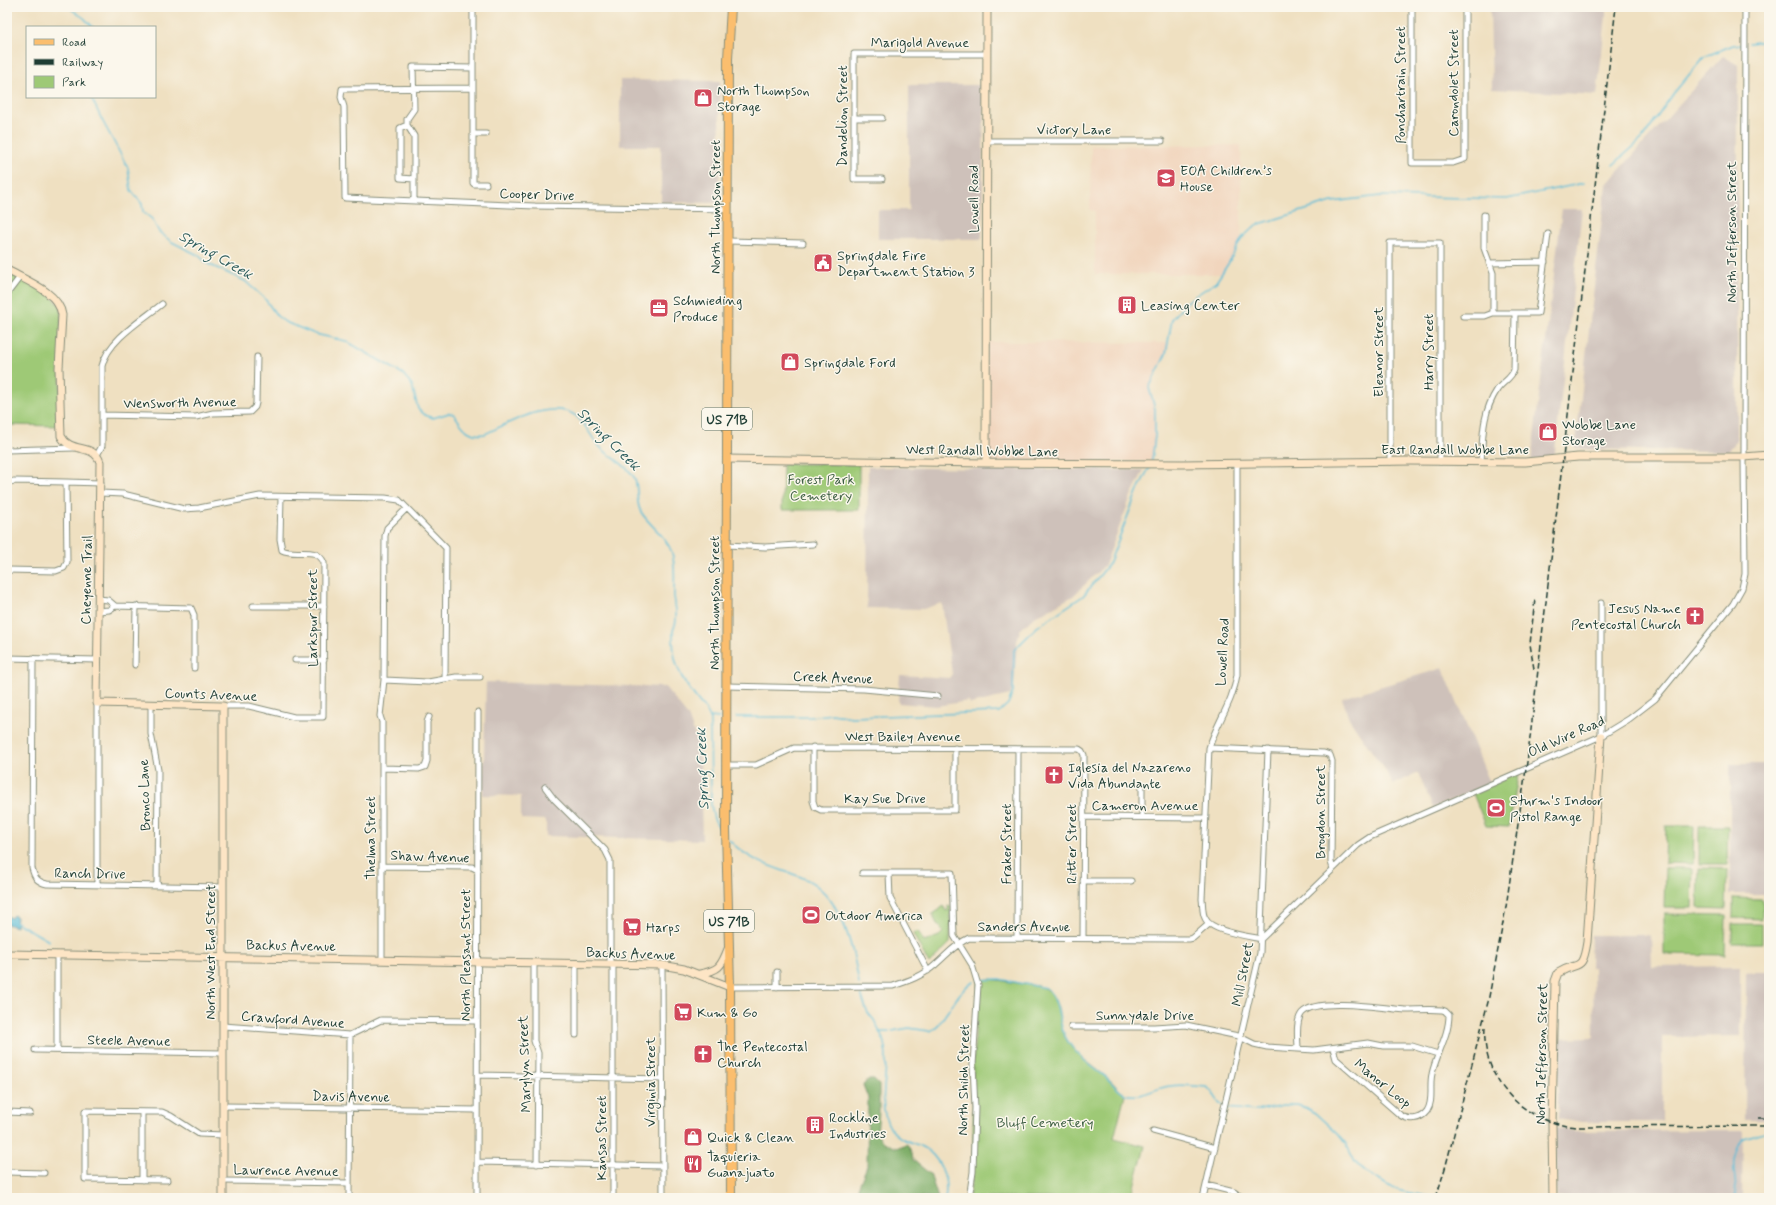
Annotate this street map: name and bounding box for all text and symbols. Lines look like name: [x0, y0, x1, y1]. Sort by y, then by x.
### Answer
legend: [26, 26, 156, 98]
street label: Ponchartrain Street: [1392, 26, 1410, 144]
street label: Carondolet Street: [1445, 29, 1463, 137]
street label: Marigold Avenue: [871, 34, 969, 53]
text: Road: [62, 35, 86, 51]
text: Railway: [62, 55, 104, 71]
street label: Dandelion Street: [834, 65, 852, 167]
text: Park: [62, 75, 86, 91]
place label: North Thompson Storage: [717, 82, 810, 116]
shop icon: North Thompson Storage: [692, 87, 714, 109]
street label: Victory Lane: [1037, 121, 1111, 139]
street label: North Thompson Street: [707, 140, 725, 274]
street label: North Jefferson Street: [1723, 160, 1741, 303]
place label: EOA Children’s House: [1180, 162, 1272, 196]
street label: Lowell Road: [965, 165, 983, 233]
school or university icon: EOA Children’s House: [1155, 167, 1177, 189]
street label: Cooper Drive: [499, 185, 575, 205]
water label: Spring Creek: [174, 227, 256, 287]
place label: Springdale Fire Department Station 3: [837, 247, 975, 281]
public building icon: Springdale Fire Department Station 3: [812, 252, 834, 274]
place label: Schmieding Produce: [673, 292, 742, 326]
building icon: Leasing Center: [1116, 294, 1138, 316]
office icon: Schmieding Produce: [648, 297, 670, 319]
place label: Leasing Center: [1141, 297, 1240, 315]
street label: Eleanor Street: [1370, 306, 1388, 397]
street label: Harry Street: [1420, 314, 1438, 390]
shop icon: Springdale Ford: [779, 351, 801, 373]
place label: Springdale Ford: [804, 354, 896, 374]
street label: Wensworth Avenue: [123, 393, 237, 413]
water label: Spring Creek: [571, 404, 645, 478]
road number: US 71B: [702, 408, 752, 430]
place label: Wobbe Lane Storage: [1562, 416, 1636, 450]
shop icon: Wobbe Lane Storage: [1537, 421, 1559, 443]
street label: West Randall Wobbe Lane: [906, 441, 1058, 461]
street label: East Randall Wobbe Lane: [1381, 441, 1529, 459]
park label: Forest Park Cemetery: [788, 471, 854, 505]
street label: Cheyenne Trail: [77, 535, 97, 625]
street label: North Thompson Street: [706, 536, 724, 670]
street label: Larkspur Street: [304, 568, 322, 667]
place label: Jesus Name Pentecostal Church: [1571, 600, 1681, 634]
church icon: Jesus Name Pentecostal Church: [1684, 605, 1706, 627]
street label: Lowell Road: [1212, 618, 1234, 687]
street label: Creek Avenue: [793, 668, 874, 688]
street label: Counts Avenue: [164, 684, 258, 706]
street label: Old Wire Road: [1525, 712, 1608, 762]
water label: Spring Creek: [692, 727, 716, 810]
street label: West Bailey Avenue: [845, 728, 961, 746]
street label: Bronco Lane: [135, 758, 155, 831]
place label: Iglesia del Nazareno Vida Abundante: [1068, 759, 1191, 793]
church icon: Iglesia del Nazareno Vida Abundante: [1043, 764, 1065, 786]
street label: Brogdon Street: [1312, 764, 1330, 859]
street label: Kay Sue Drive: [844, 790, 926, 808]
place label: Sturm's Indoor Pistol Range: [1510, 792, 1603, 826]
street label: Thelma Street: [362, 796, 380, 880]
street label: Cameron Avenue: [1092, 797, 1199, 815]
sports icon: Sturm's Indoor Pistol Range: [1485, 797, 1507, 819]
street label: Fraker Street: [998, 803, 1016, 885]
street label: Ritter Street: [1063, 804, 1081, 884]
street label: Shaw Avenue: [390, 847, 470, 867]
street label: Ranch Drive: [54, 864, 126, 884]
street label: North West End Street: [202, 884, 220, 1020]
street label: North Pleasant Street: [457, 888, 475, 1021]
sports icon: Outdoor America: [800, 904, 822, 926]
place label: Outdoor America: [825, 907, 923, 925]
road number: US 71B: [704, 910, 754, 932]
supermarket icon: Harps: [621, 916, 643, 938]
street label: Sanders Avenue: [978, 918, 1071, 936]
place label: Harps: [646, 919, 680, 937]
street label: Backus Avenue: [246, 936, 336, 956]
street label: Mill Street: [1228, 940, 1258, 1008]
street label: Backus Avenue: [586, 943, 677, 965]
street label: North Jefferson Street: [1532, 982, 1552, 1125]
supermarket icon: Kum & Go: [672, 1001, 694, 1023]
place label: Kum & Go: [697, 1004, 758, 1022]
street label: Crawford Avenue: [240, 1007, 345, 1035]
street label: Sunnydale Drive: [1096, 1007, 1194, 1025]
street label: Marylyn Street: [514, 1014, 536, 1113]
street label: North Shiloh Street: [954, 1024, 974, 1136]
street label: Steele Avenue: [87, 1031, 171, 1051]
street label: Virginia Street: [642, 1036, 661, 1127]
place label: The Pentecostal Church: [717, 1038, 808, 1072]
church icon: The Pentecostal Church: [692, 1043, 714, 1065]
street label: Manor Loop: [1350, 1055, 1415, 1112]
street label: Davis Avenue: [312, 1087, 390, 1107]
street label: Kansas Street: [593, 1096, 611, 1180]
place label: Rockline Industries: [829, 1109, 886, 1143]
building icon: Rockline Industries: [804, 1114, 826, 1136]
park label: Bluff Cemetery: [996, 1114, 1094, 1132]
shop icon: Quick & Clean: [682, 1126, 704, 1148]
place label: Quick & Clean: [707, 1129, 794, 1147]
place label: Taquieria Guanajuato: [707, 1148, 775, 1182]
restaurant icon: Taquieria Guanajuato: [682, 1153, 704, 1175]
street label: Lawrence Avenue: [233, 1161, 339, 1181]

